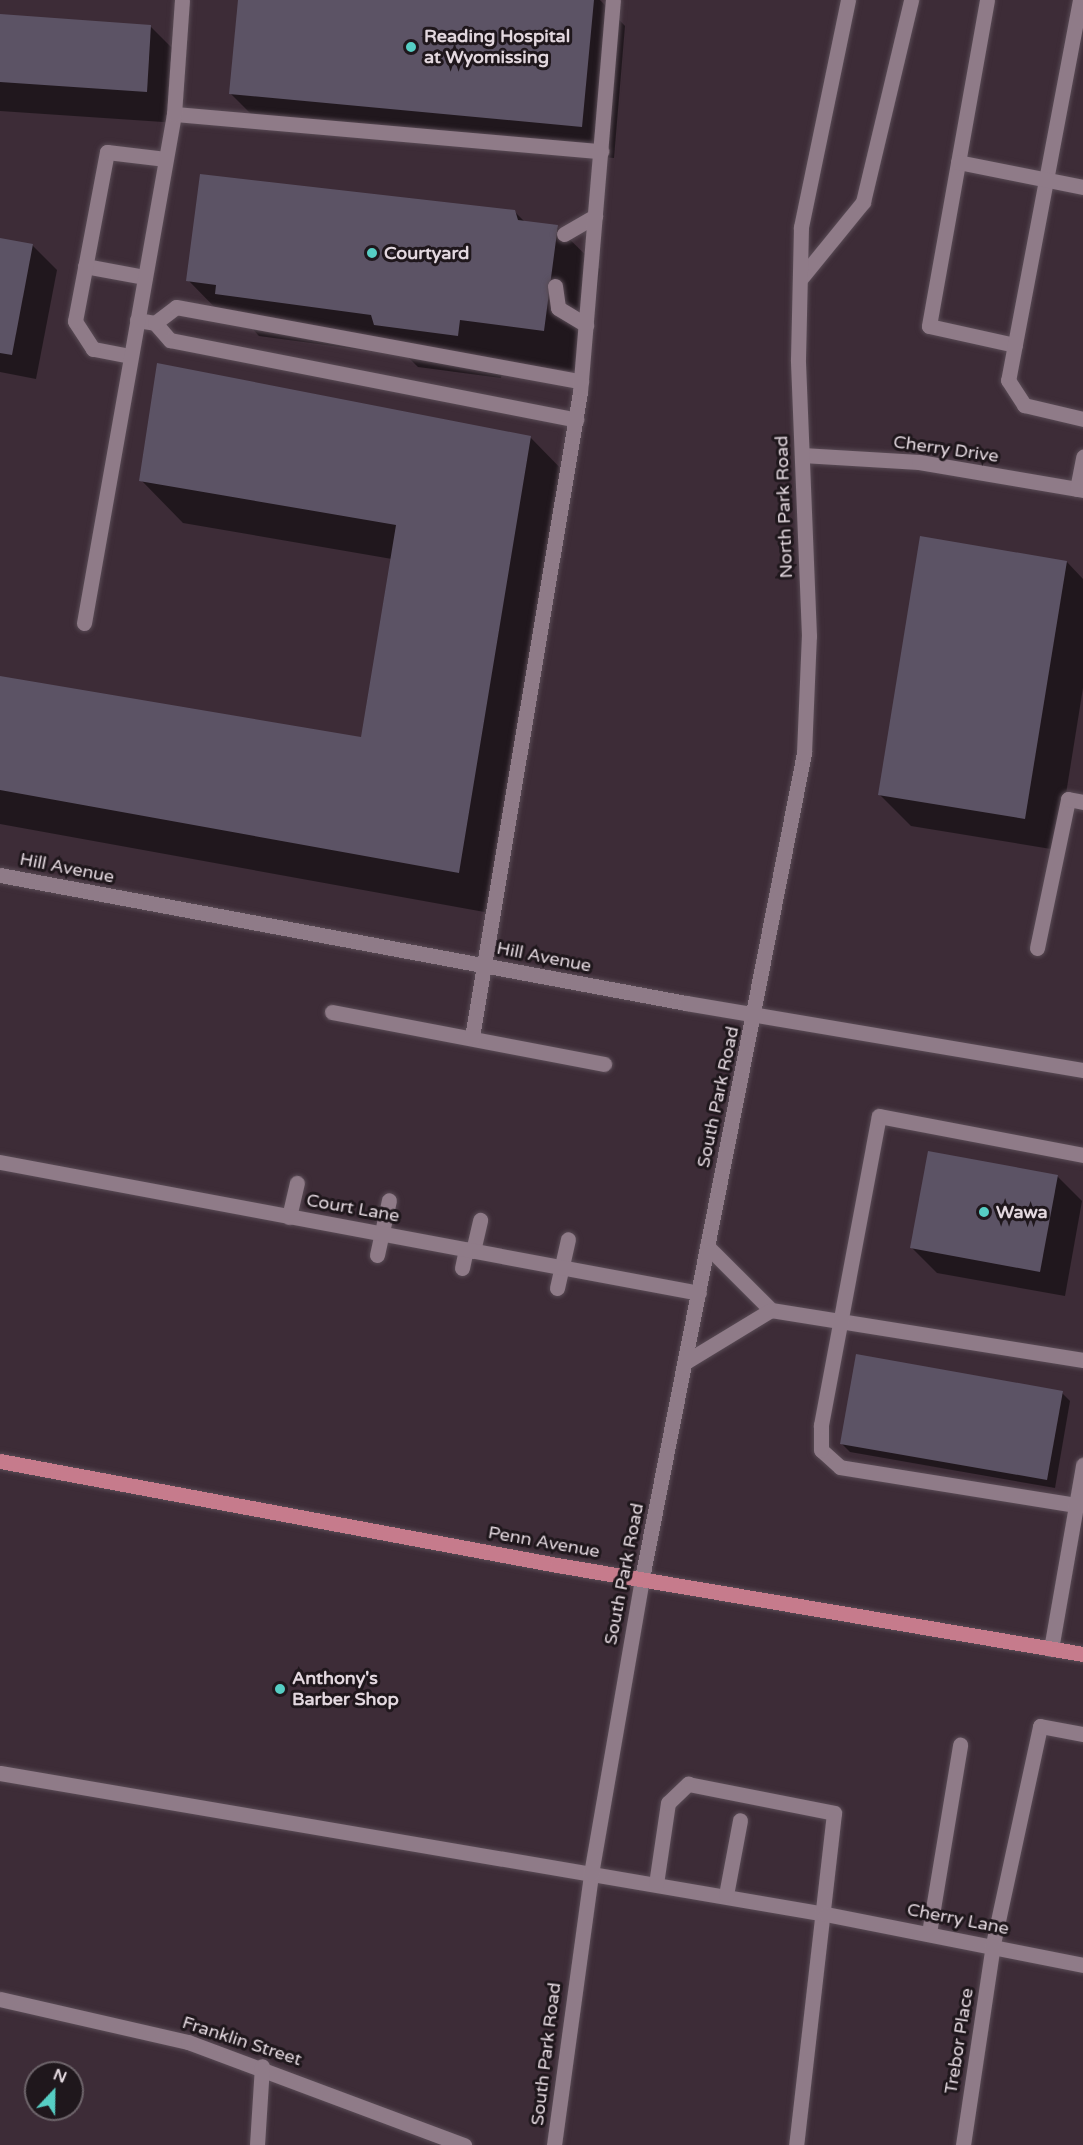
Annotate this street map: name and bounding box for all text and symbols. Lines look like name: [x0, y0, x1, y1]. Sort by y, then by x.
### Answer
place label: Reading Hospital at Wyomissing: [424, 26, 570, 68]
marker: Reading Hospital at Wyomissing: [402, 38, 420, 56]
place label: Courtyard: [384, 242, 469, 264]
marker: Courtyard: [365, 246, 379, 260]
street label: Cherry Drive: [892, 431, 1000, 467]
street label: North Park Road: [771, 435, 797, 579]
street label: Hill Avenue: [18, 848, 116, 888]
street label: Hill Avenue: [495, 937, 593, 977]
street label: South Park Road: [692, 1024, 744, 1170]
street label: Court Lane: [305, 1189, 401, 1227]
place label: Wawa: [996, 1201, 1048, 1223]
marker: Wawa: [977, 1205, 991, 1219]
street label: South Park Road: [600, 1501, 648, 1647]
street label: Penn Avenue: [486, 1522, 602, 1562]
place label: Anthony's Barber Shop: [292, 1668, 399, 1710]
marker: Anthony's Barber Shop: [273, 1682, 287, 1696]
street label: Cherry Lane: [905, 1899, 1011, 1939]
street label: South Park Road: [527, 1981, 565, 2127]
street label: Trebor Place: [940, 1987, 978, 2095]
street label: Franklin Street: [180, 2012, 304, 2070]
north arrow: [24, 2061, 84, 2121]
text: N: [50, 2064, 70, 2088]

